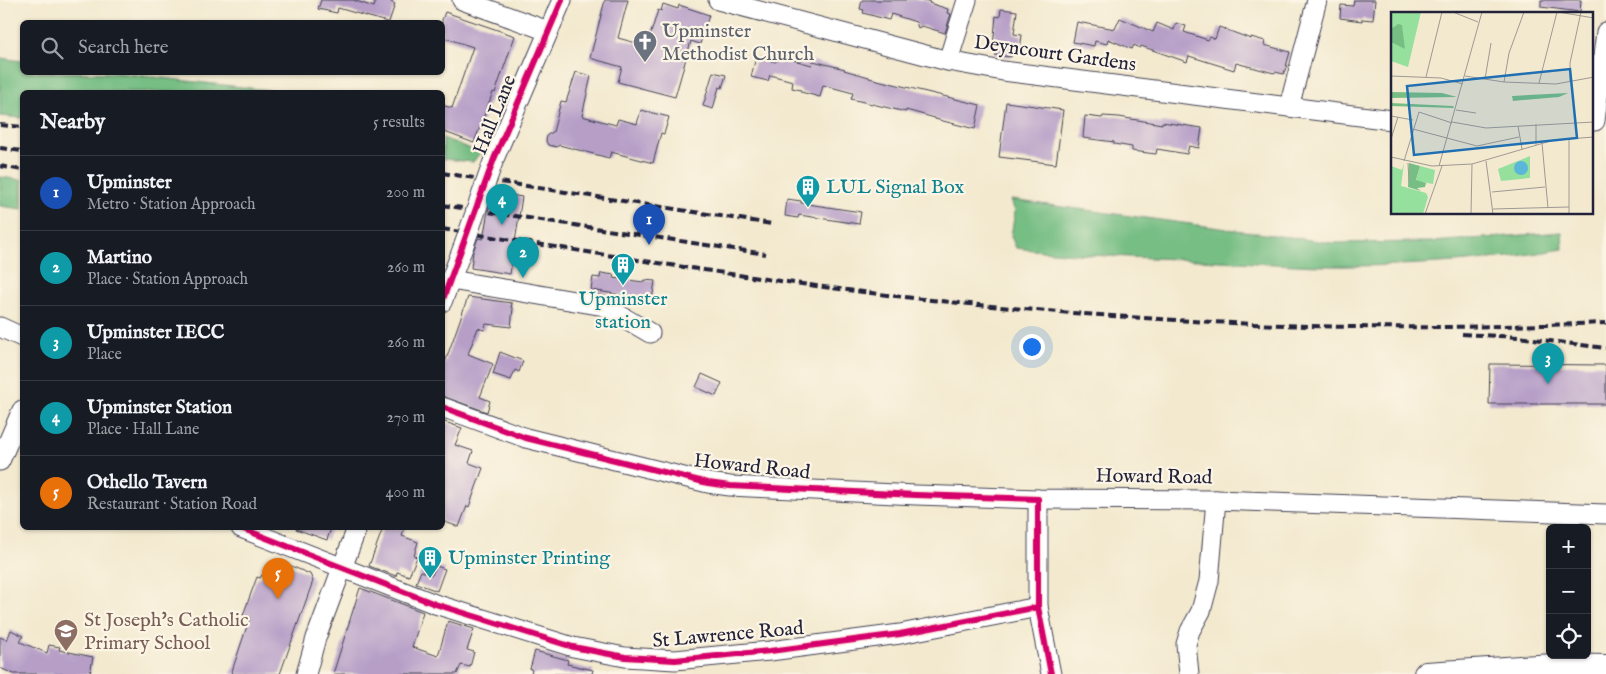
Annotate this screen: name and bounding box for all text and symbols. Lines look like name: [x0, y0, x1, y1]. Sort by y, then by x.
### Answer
inset map: [1391, 12, 1594, 215]
place label: Upminster Methodist Church: [662, 19, 814, 67]
search box: [20, 20, 445, 75]
church icon: Upminster Methodist Church: [632, 29, 658, 63]
street label: Deyncourt Gardens: [972, 30, 1138, 78]
icon: search: [38, 34, 66, 62]
text: Search here: [78, 36, 169, 60]
street label: Hall Lane: [468, 71, 522, 159]
text: Nearby: [40, 109, 105, 136]
text: 5 results: [373, 113, 425, 133]
text: Upminster: [87, 171, 172, 195]
building icon: LUL Signal Box: [795, 174, 821, 208]
place label: LUL Signal Box: [826, 175, 965, 200]
text: 1: [53, 183, 59, 203]
text: 200 m: [386, 183, 425, 203]
pin: 4: [486, 184, 518, 225]
text: Metro · Station Approach: [87, 195, 256, 215]
pin: 1: [633, 204, 665, 245]
pin: 2: [507, 237, 539, 278]
text: Martino: [87, 246, 152, 270]
building icon: Upminster station: [610, 252, 636, 286]
text: 2: [52, 258, 60, 278]
text: 260 m: [387, 258, 425, 278]
text: Place · Station Approach: [87, 270, 248, 290]
place label: Upminster station: [578, 287, 668, 335]
text: Upminster IECC: [87, 321, 224, 345]
text: 3: [53, 333, 59, 353]
text: 260 m: [387, 333, 425, 353]
your location: [1019, 334, 1045, 360]
pin: 3: [1532, 343, 1564, 384]
text: Place: [87, 345, 122, 365]
text: Upminster Station: [87, 396, 232, 420]
text: 4: [52, 408, 60, 428]
text: 270 m: [386, 408, 425, 428]
text: Place · Hall Lane: [87, 420, 199, 440]
street label: Howard Road: [693, 448, 812, 486]
street label: Howard Road: [1095, 463, 1213, 491]
text: Othello Tavern: [87, 471, 207, 495]
text: 5: [53, 483, 59, 503]
text: 400 m: [386, 483, 425, 503]
text: Restaurant · Station Road: [87, 495, 257, 515]
map controls: [1546, 524, 1591, 659]
button: +: [1546, 524, 1591, 569]
building icon: Upminster Printing: [417, 545, 443, 579]
place label: Upminster Printing: [448, 546, 611, 571]
pin: 5: [262, 558, 294, 599]
button: −: [1546, 569, 1591, 614]
place label: St Joseph's Catholic Primary School: [84, 608, 249, 656]
button: locate: [1546, 614, 1591, 659]
street label: St Lawrence Road: [651, 616, 805, 654]
school or university icon: St Joseph's Catholic Primary School: [53, 618, 79, 652]

